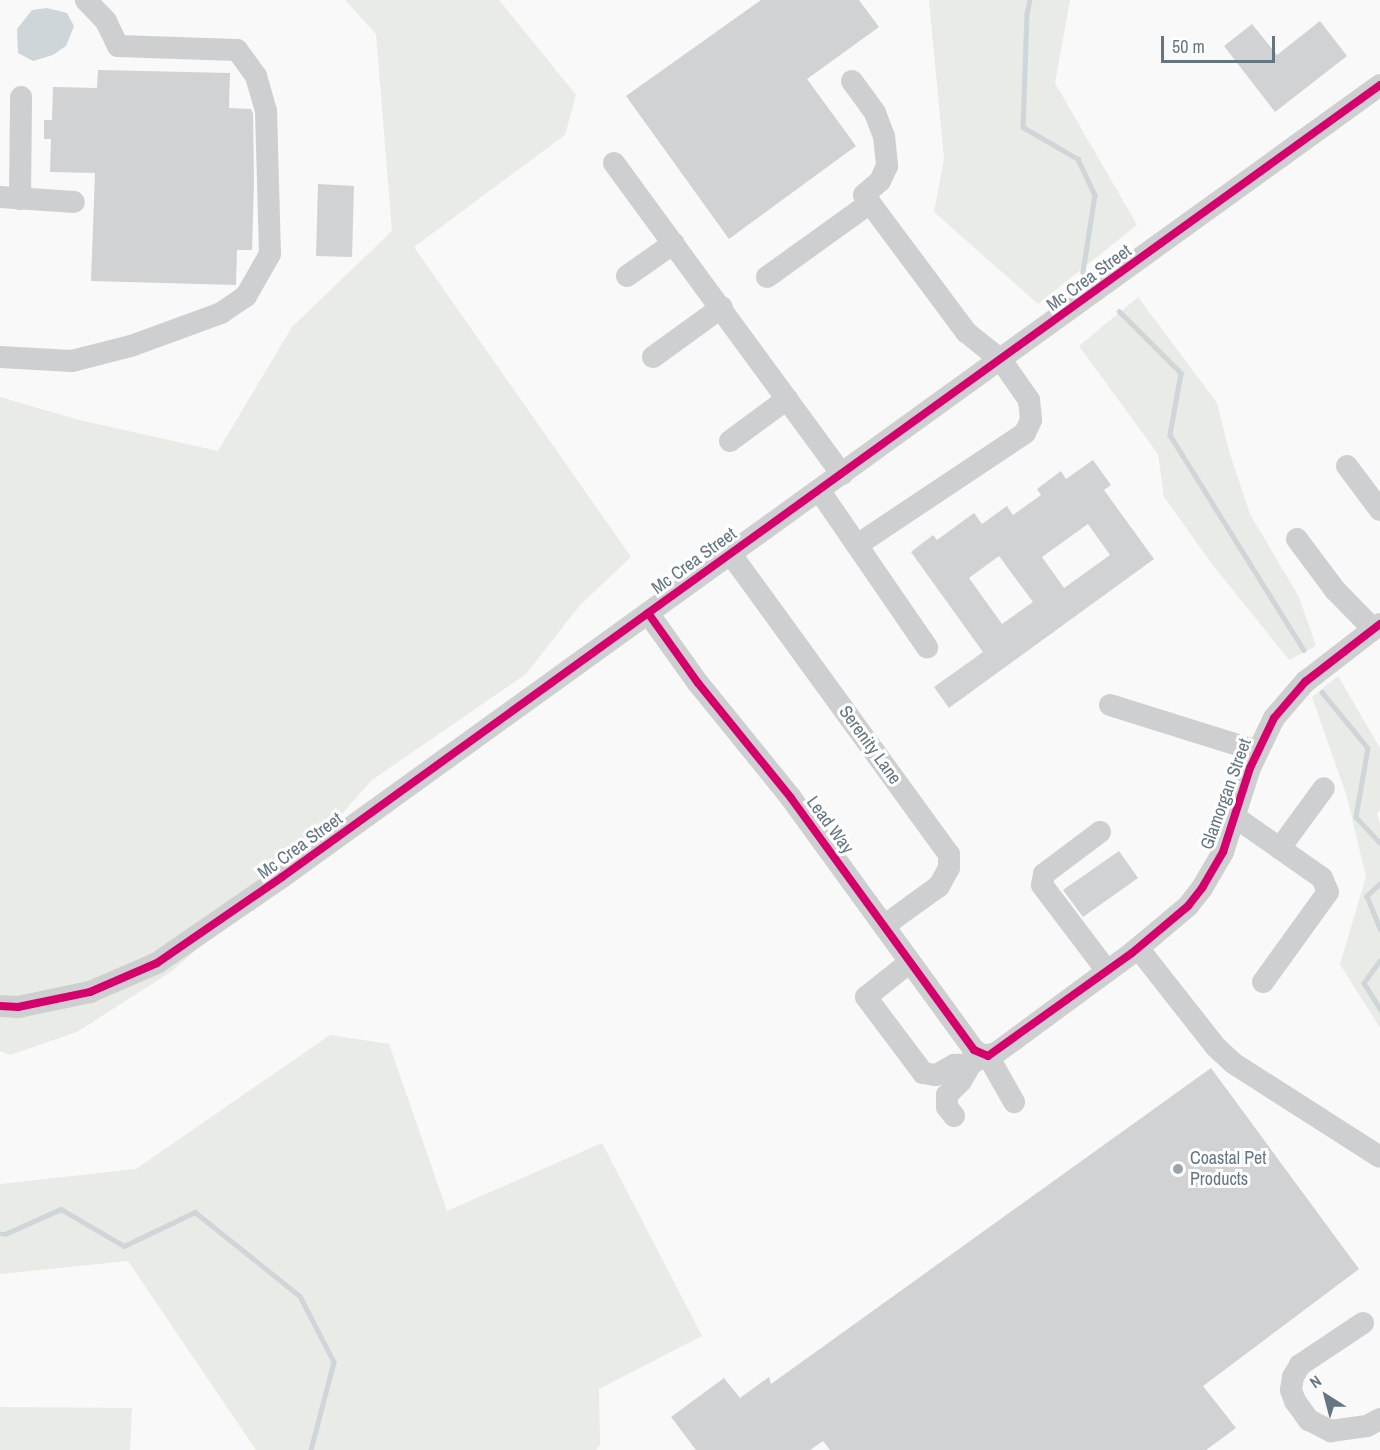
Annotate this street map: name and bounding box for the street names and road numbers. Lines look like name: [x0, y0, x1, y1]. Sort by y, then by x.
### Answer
street label: Mc Crea Street: [1043, 240, 1135, 316]
street label: Mc Crea Street: [648, 523, 740, 599]
street label: Serenity Lane: [834, 701, 906, 789]
street label: Glamorgan Street: [1196, 736, 1256, 852]
street label: Lead Way: [802, 792, 858, 858]
street label: Mc Crea Street: [254, 808, 346, 884]

